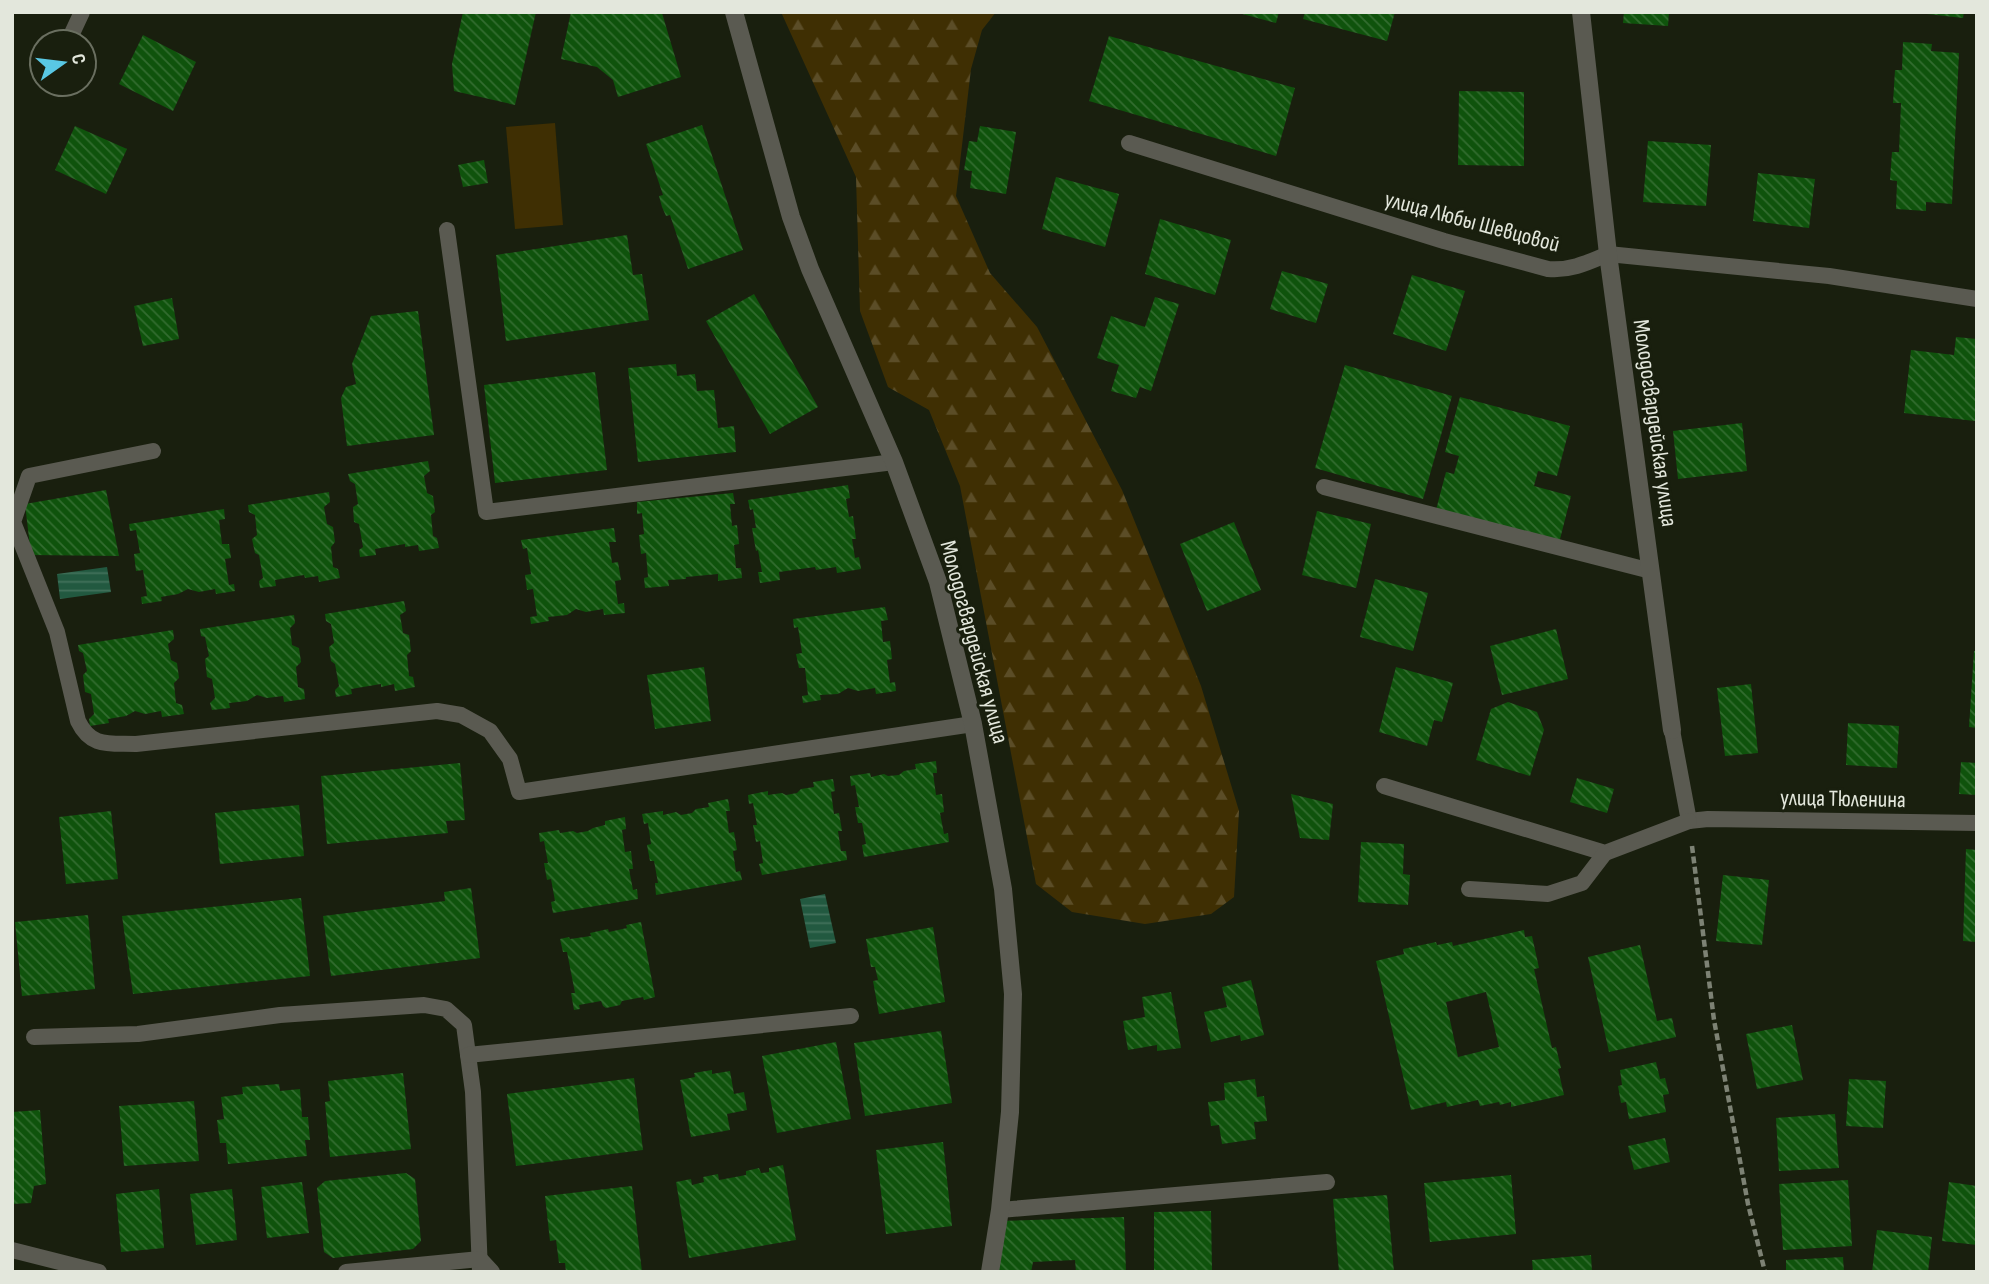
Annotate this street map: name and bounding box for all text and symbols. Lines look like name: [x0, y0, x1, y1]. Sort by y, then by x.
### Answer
north arrow: [28, 28, 98, 98]
text: С: [66, 52, 90, 67]
street label: улица Любы Шевцовой: [1381, 185, 1563, 259]
street label: Молодогвардейская улица: [1627, 318, 1683, 528]
street label: Молодогвардейская улица: [933, 537, 1015, 747]
street label: улица Тюленина: [1780, 784, 1906, 814]

